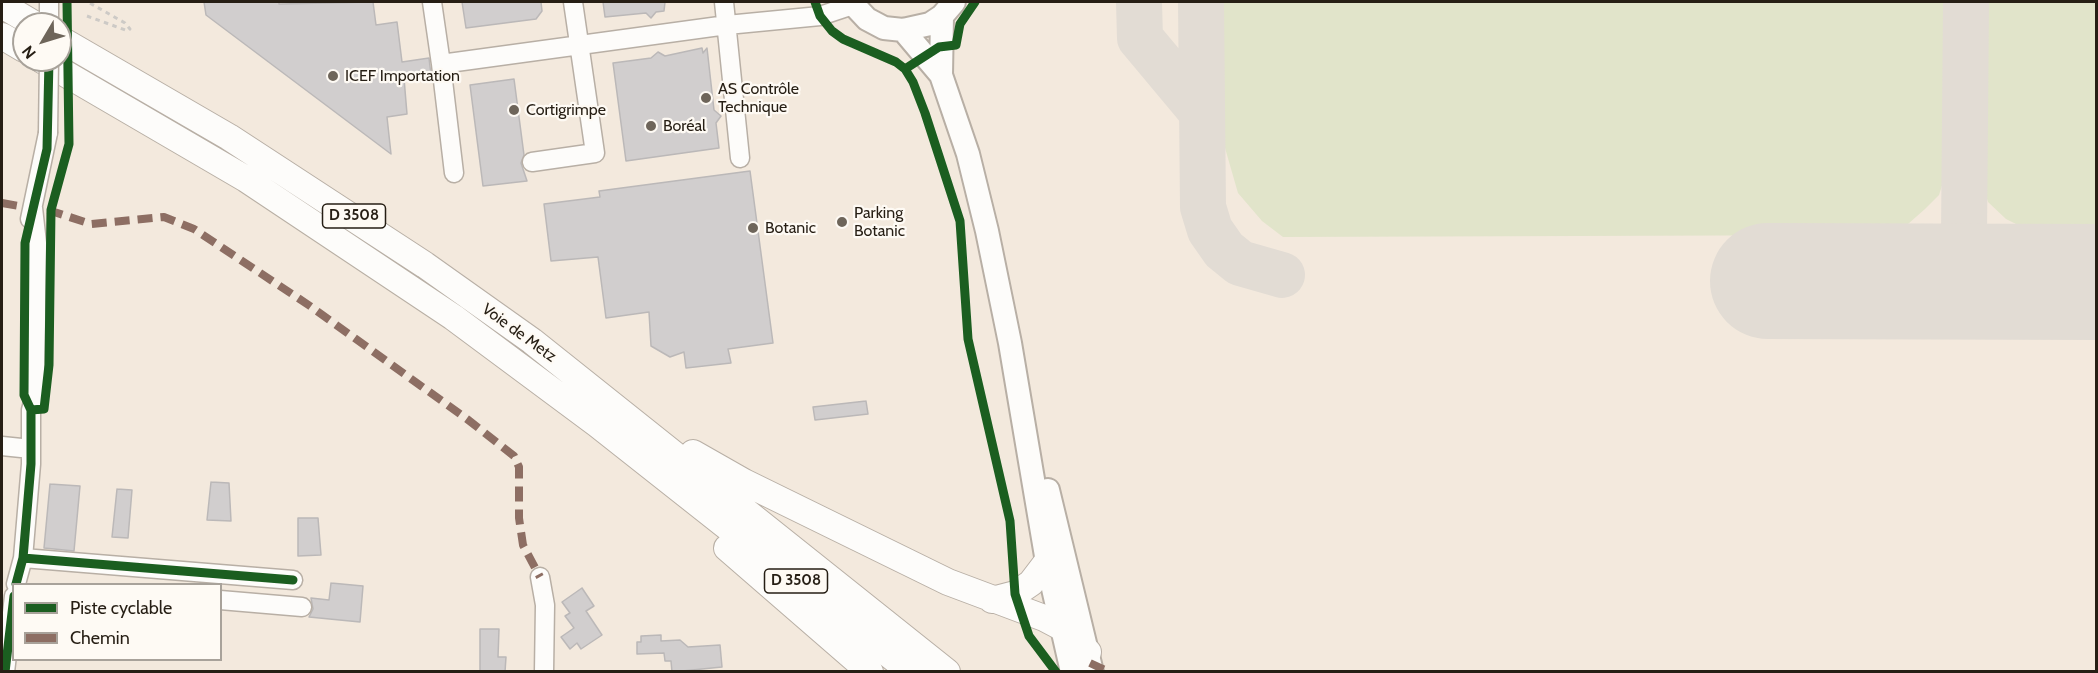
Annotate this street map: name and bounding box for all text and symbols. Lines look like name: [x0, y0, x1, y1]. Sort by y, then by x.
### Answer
north arrow: [12, 12, 72, 72]
text: N: [18, 42, 40, 62]
place label: ICEF Importation: [345, 66, 460, 86]
marker: ICEF Importation: [326, 69, 340, 83]
place label: AS Contrôle Technique: [718, 79, 799, 117]
marker: AS Contrôle Technique: [699, 91, 713, 105]
place label: Cortigrimpe: [526, 100, 606, 120]
marker: Cortigrimpe: [507, 103, 521, 117]
place label: Boréal: [663, 116, 706, 136]
marker: Boréal: [644, 119, 658, 133]
place label: Parking Botanic: [854, 203, 905, 241]
road number: D 3508: [322, 204, 386, 228]
marker: Parking Botanic: [835, 215, 849, 229]
place label: Botanic: [765, 218, 816, 238]
marker: Botanic: [746, 221, 760, 235]
street label: Voie de Metz: [478, 300, 560, 366]
road number: D 3508: [764, 569, 828, 593]
legend: [12, 583, 222, 661]
text: Piste cyclable: [70, 597, 172, 619]
text: Chemin: [70, 627, 130, 649]

